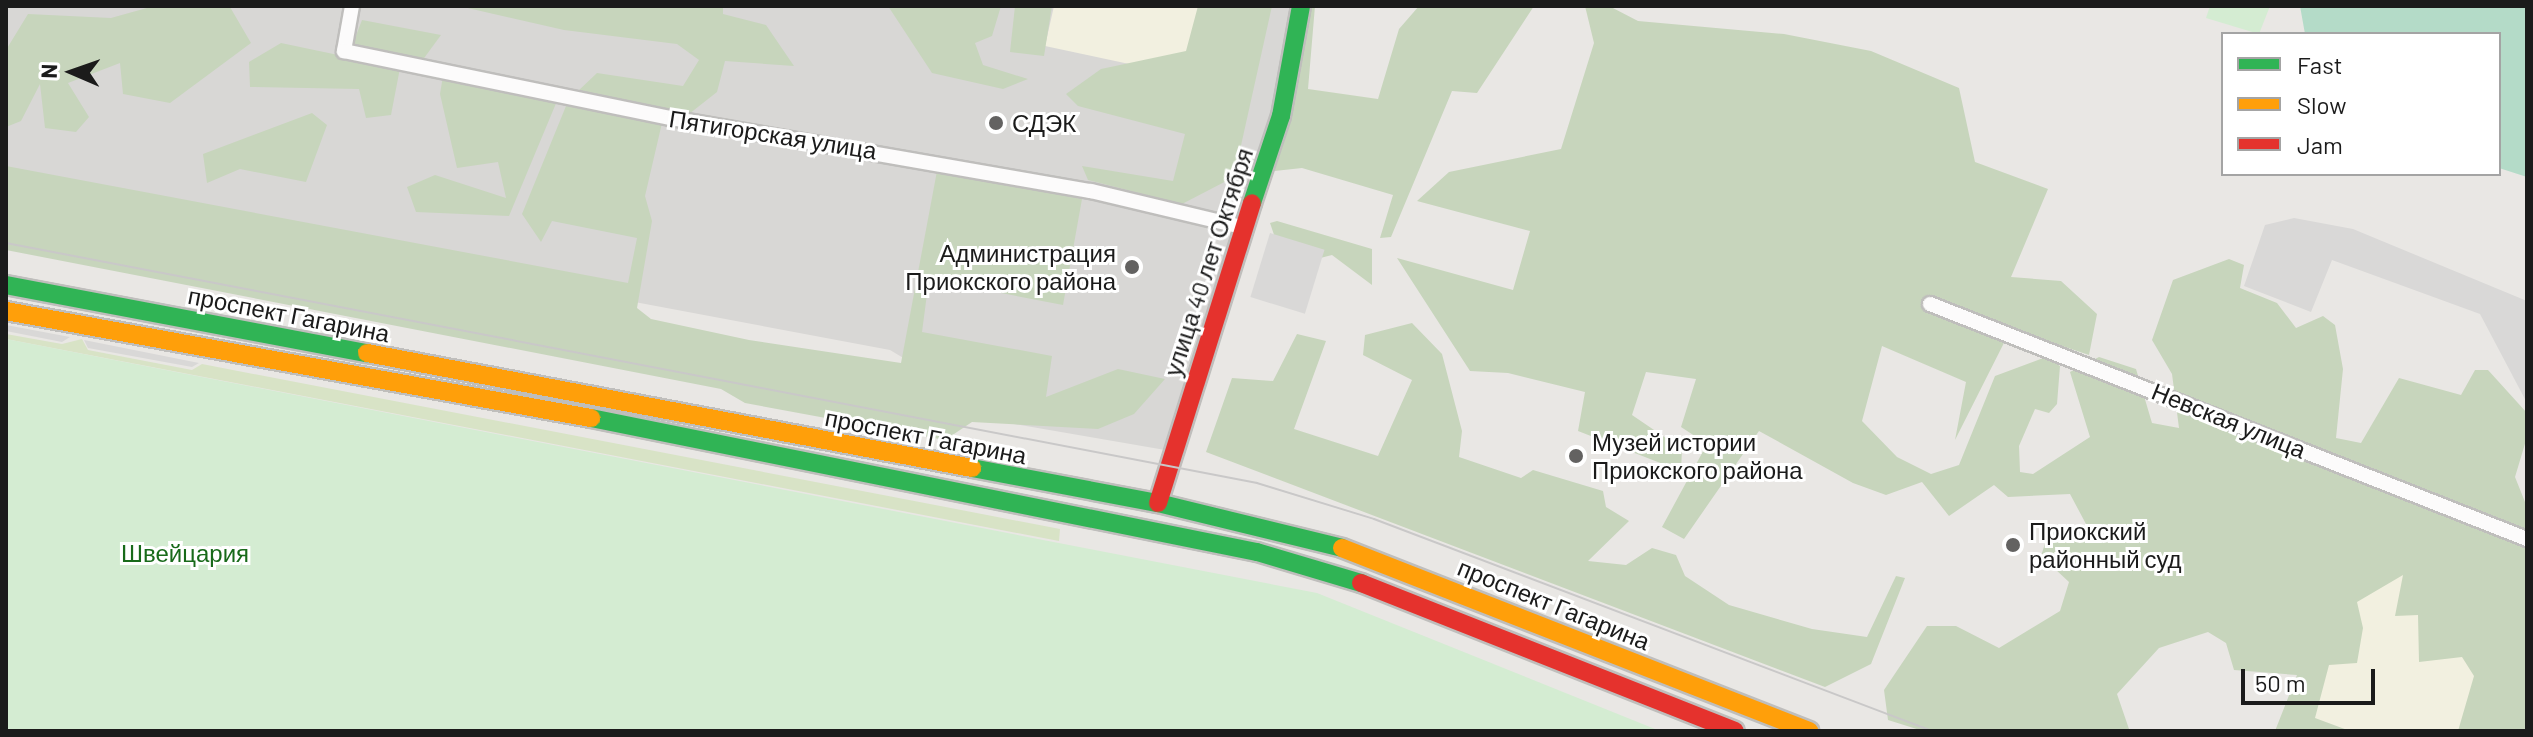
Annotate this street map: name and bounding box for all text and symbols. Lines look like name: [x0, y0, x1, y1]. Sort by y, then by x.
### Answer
north arrow: [32, 32, 112, 112]
legend: [2221, 32, 2501, 176]
text: Fast: [2297, 50, 2342, 79]
text: N: [35, 63, 61, 79]
text: Slow: [2297, 90, 2346, 119]
street label: Пятигорская улица: [667, 103, 879, 165]
place label: СДЭК: [1012, 109, 1076, 137]
marker: СДЭК: [987, 114, 1005, 132]
text: Jam: [2297, 130, 2343, 159]
street label: улица 40 лет Октября: [1158, 144, 1258, 380]
place label: Администрация Приокского района: [905, 239, 1116, 295]
marker: Администрация Приокского района: [1123, 258, 1141, 276]
street label: проспект Гагарина: [186, 280, 392, 348]
street label: Невская улица: [2148, 376, 2310, 464]
street label: проспект Гагарина: [823, 402, 1029, 470]
place label: Музей истории Приокского района: [1592, 428, 1803, 484]
marker: Музей истории Приокского района: [1567, 447, 1585, 465]
place label: Приокский районный суд: [2029, 517, 2182, 573]
marker: Приокский районный суд: [2004, 536, 2022, 554]
park label: Швейцария: [121, 539, 249, 567]
street label: проспект Гагарина: [1454, 552, 1654, 656]
scale bar: [2245, 653, 2379, 703]
text: 50 m: [2255, 668, 2306, 697]

